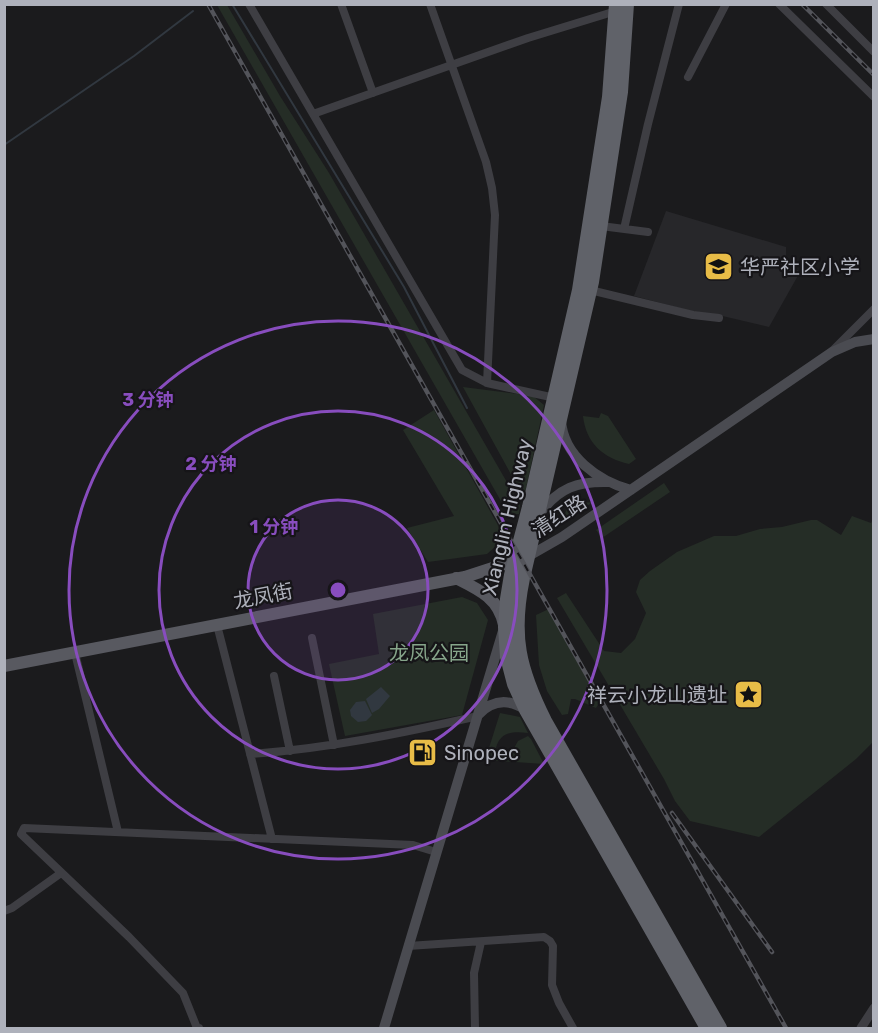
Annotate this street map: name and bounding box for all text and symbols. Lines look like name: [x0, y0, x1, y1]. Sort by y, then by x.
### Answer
school or university icon: 华严社区小学: [703, 251, 735, 283]
place label: 华严社区小学: [740, 255, 860, 279]
text: 3 分钟: [122, 389, 174, 411]
street label: Xianglin Highway: [477, 436, 537, 598]
text: 2 分钟: [185, 453, 237, 475]
street label: 清红路: [527, 490, 591, 542]
text: 1 分钟: [250, 516, 298, 538]
street label: 龙凤街: [231, 578, 295, 614]
centre of rings: [328, 580, 348, 600]
park label: 龙凤公园: [389, 641, 469, 665]
place icon: 祥云小龙山遗址: [732, 679, 764, 711]
place label: 祥云小龙山遗址: [587, 683, 727, 707]
fuel station icon: Sinopec: [407, 737, 439, 769]
place label: Sinopec: [444, 741, 519, 765]

